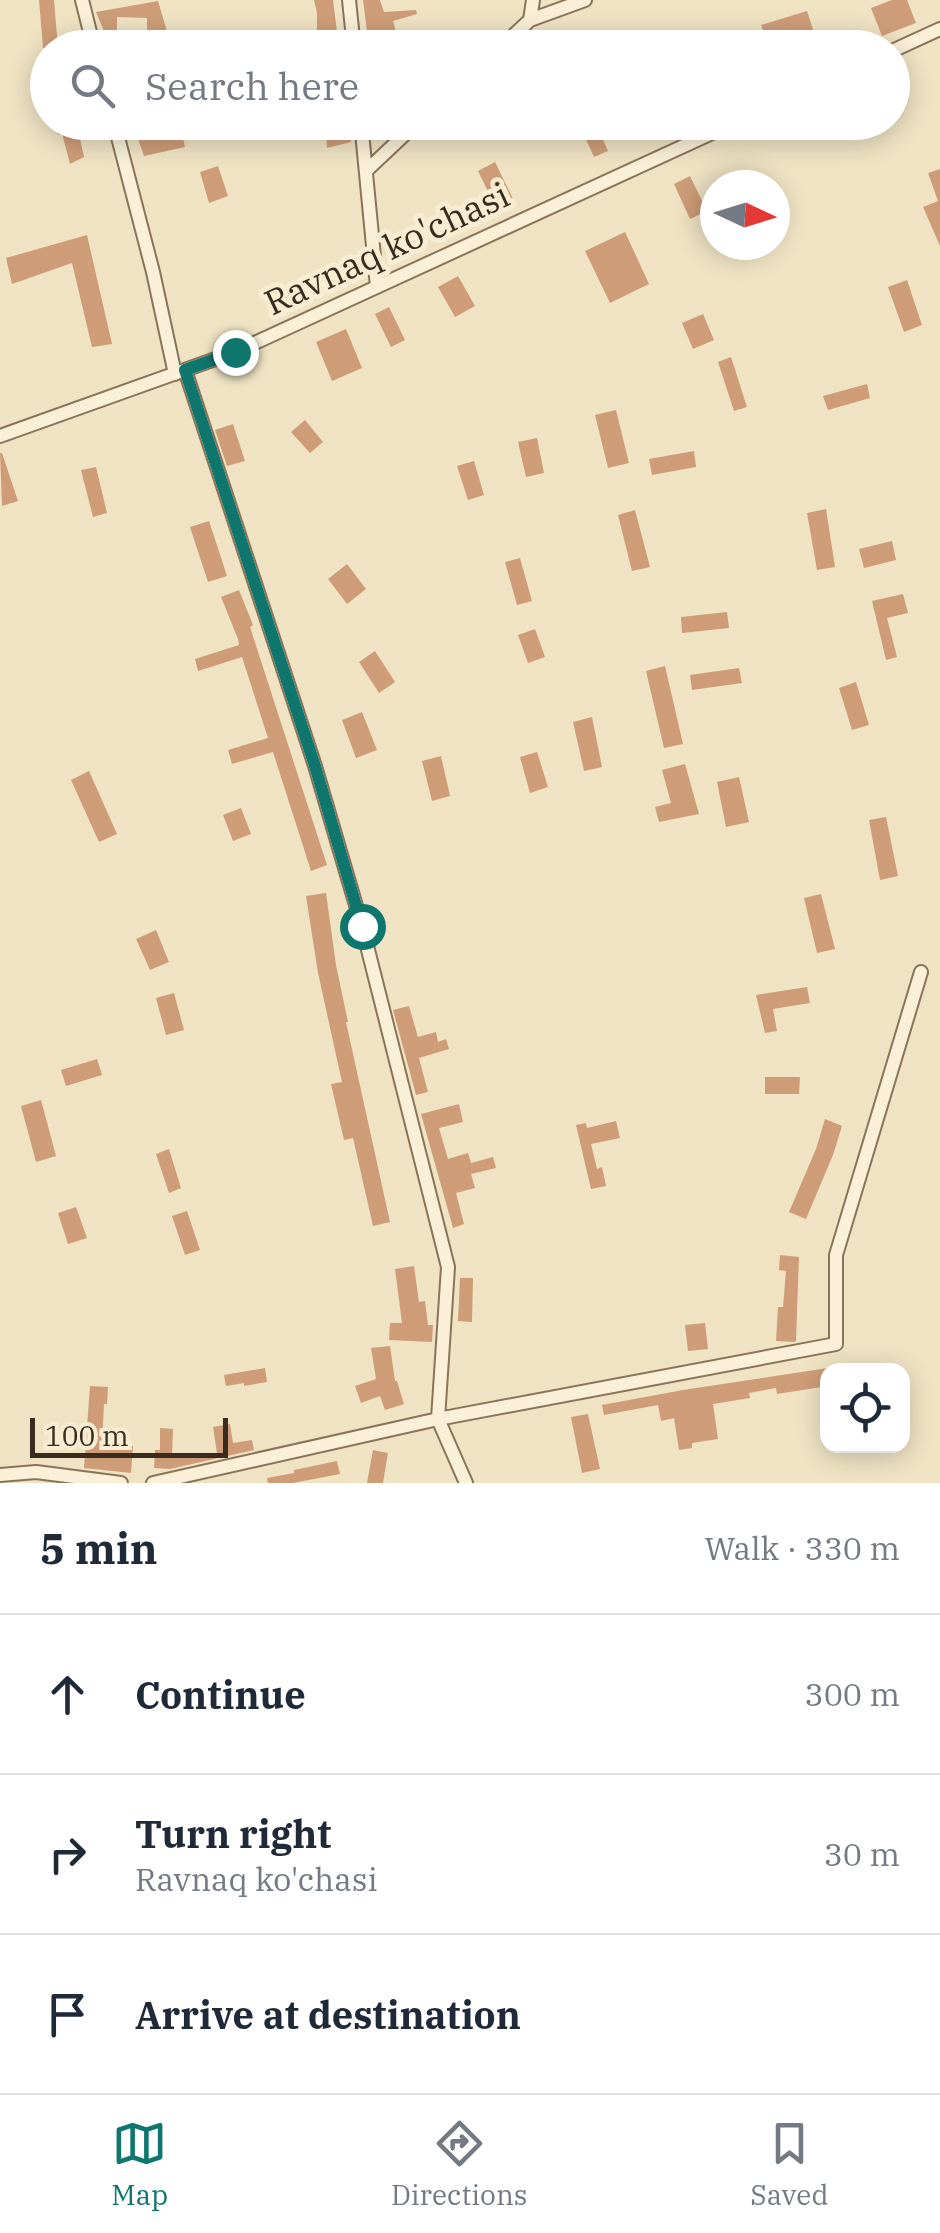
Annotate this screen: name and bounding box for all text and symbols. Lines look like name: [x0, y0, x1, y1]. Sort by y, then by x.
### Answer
search box: [30, 30, 910, 140]
icon: search: [65, 58, 120, 113]
text: Search here: [145, 61, 359, 110]
north arrow: [700, 170, 790, 260]
street label: Ravnaq ko'chasi: [257, 171, 516, 325]
route end: [213, 330, 259, 376]
route start: [340, 904, 386, 950]
map controls: [820, 1363, 910, 1453]
button: locate: [820, 1363, 910, 1453]
scale bar: [30, 1413, 228, 1458]
text: 100 m: [45, 1417, 129, 1454]
text: 5 min: [40, 1521, 158, 1576]
text: Walk · 330 m: [704, 1527, 900, 1569]
icon: ahead: [40, 1667, 95, 1722]
text: Continue: [135, 1670, 306, 1719]
text: 300 m: [804, 1673, 900, 1715]
text: Turn right: [135, 1809, 331, 1858]
icon: right: [40, 1827, 95, 1882]
text: 30 m: [824, 1833, 900, 1875]
text: Ravnaq ko'chasi: [135, 1858, 377, 1900]
icon: arrive: [40, 1987, 95, 2042]
text: Arrive at destination: [135, 1990, 521, 2039]
tab: Map: [111, 2116, 168, 2213]
tab: Directions: [391, 2116, 527, 2213]
tab: Saved: [750, 2116, 829, 2213]

